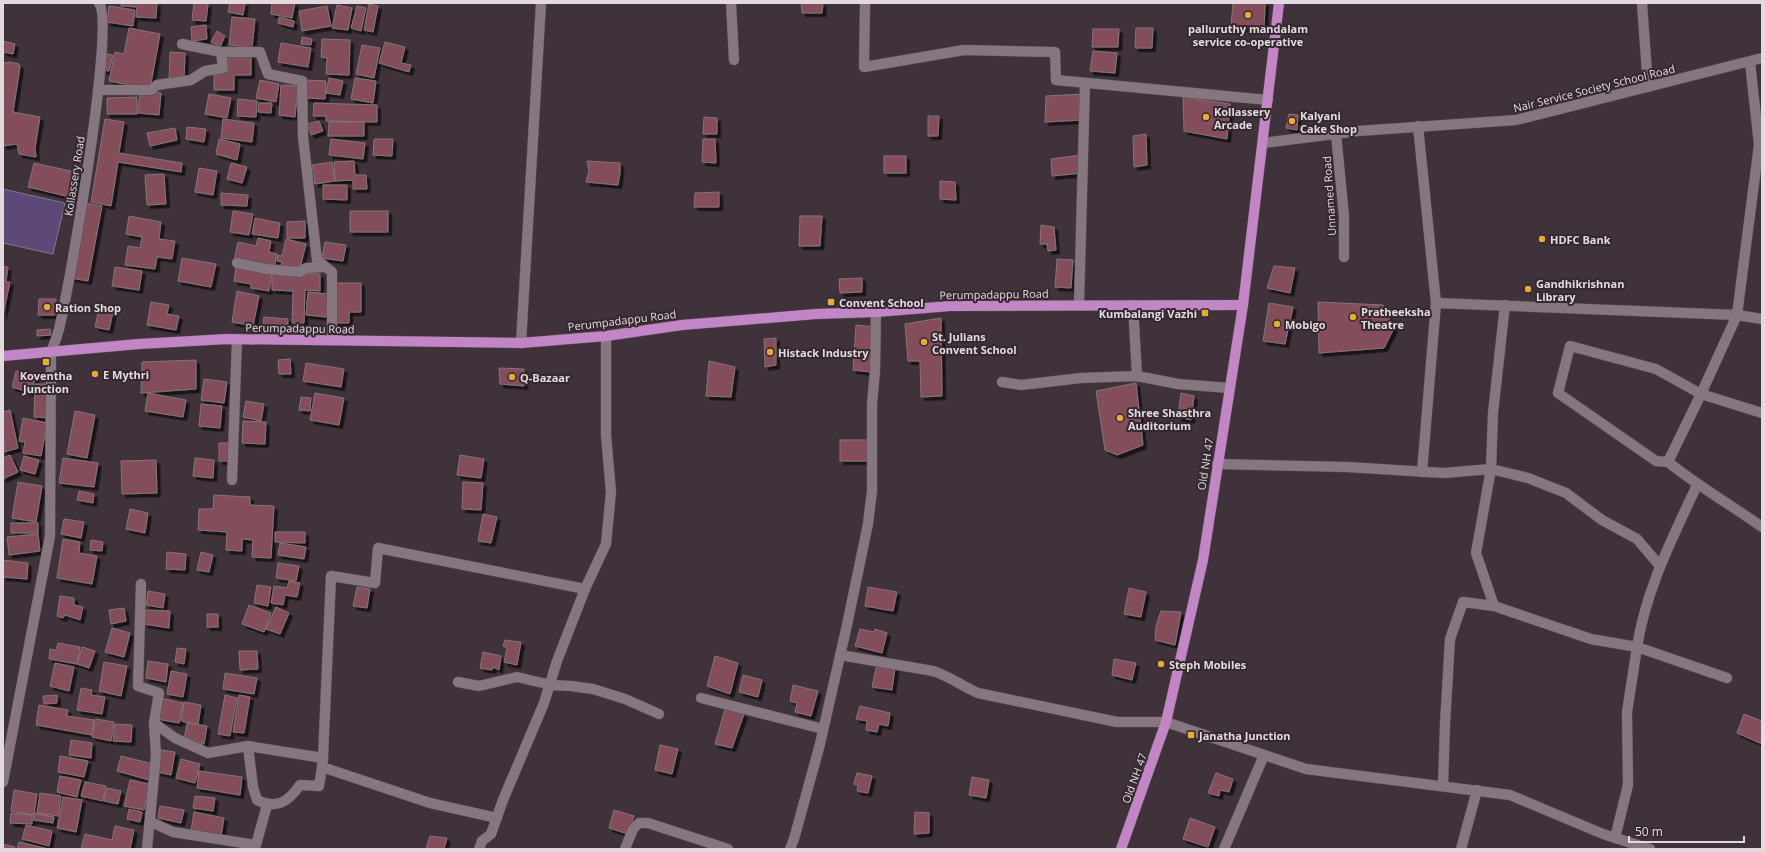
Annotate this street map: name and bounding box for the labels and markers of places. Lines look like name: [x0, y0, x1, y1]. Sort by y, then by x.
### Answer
marker: palluruthy mandalam service co-operative: [1243, 10, 1253, 20]
place label: palluruthy mandalam service co-operative: [1188, 21, 1308, 49]
place label: Kollassery Arcade: [1214, 104, 1271, 132]
place label: Kalyani Cake Shop: [1300, 108, 1357, 136]
marker: Kollassery Arcade: [1201, 112, 1211, 122]
marker: Kalyani Cake Shop: [1287, 116, 1297, 126]
place label: HDFC Bank: [1550, 232, 1611, 247]
marker: HDFC Bank: [1537, 234, 1547, 244]
place label: Gandhikrishnan Library: [1536, 276, 1624, 304]
marker: Gandhikrishnan Library: [1523, 284, 1533, 294]
place label: Convent School: [839, 295, 924, 310]
marker: Convent School: [826, 297, 836, 307]
place label: Ration Shop: [55, 300, 121, 315]
marker: Ration Shop: [42, 302, 52, 312]
place label: Pratheeksha Theatre: [1361, 304, 1431, 332]
place label: Kumbalangi Vazhi: [1099, 306, 1197, 321]
marker: Kumbalangi Vazhi: [1200, 308, 1210, 318]
marker: Pratheeksha Theatre: [1348, 312, 1358, 322]
place label: Mobigo: [1285, 317, 1326, 332]
marker: Mobigo: [1272, 319, 1282, 329]
place label: St. Julians Convent School: [932, 329, 1017, 357]
marker: St. Julians Convent School: [919, 337, 929, 347]
place label: Histack Industry: [778, 345, 869, 360]
marker: Histack Industry: [765, 347, 775, 357]
marker: Koventha Junction: [41, 357, 51, 367]
place label: E Mythri: [103, 367, 149, 382]
place label: Koventha Junction: [20, 368, 72, 396]
marker: E Mythri: [90, 369, 100, 379]
place label: Q-Bazaar: [520, 370, 570, 385]
marker: Q-Bazaar: [507, 372, 517, 382]
place label: Shree Shasthra Auditorium: [1128, 405, 1211, 433]
marker: Shree Shasthra Auditorium: [1115, 413, 1125, 423]
place label: Steph Mobiles: [1169, 657, 1247, 672]
marker: Steph Mobiles: [1156, 659, 1166, 669]
place label: Janatha Junction: [1198, 728, 1291, 743]
marker: Janatha Junction: [1186, 730, 1196, 740]

